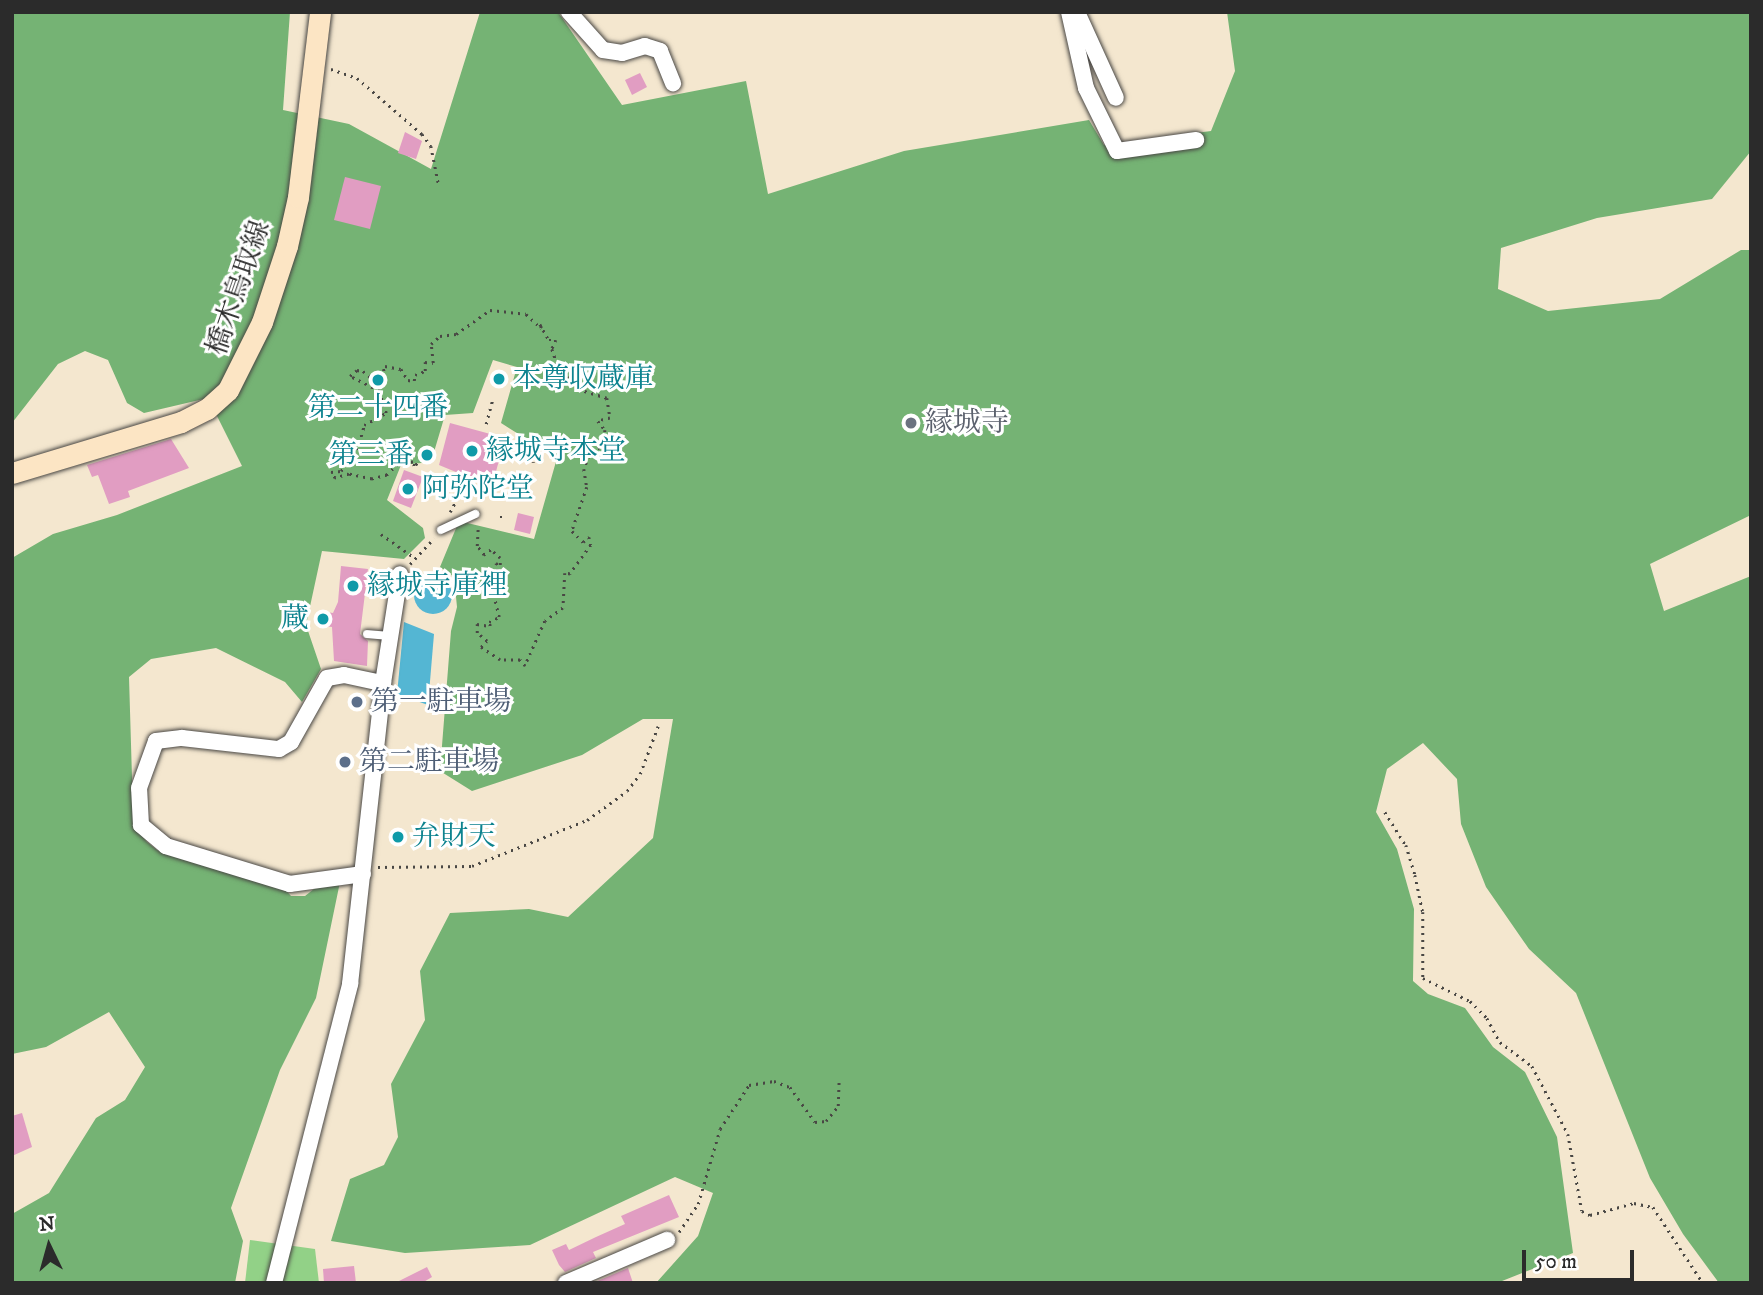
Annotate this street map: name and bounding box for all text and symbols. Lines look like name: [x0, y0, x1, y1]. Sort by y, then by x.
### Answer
street label: 橋木鳥取線: [200, 216, 278, 360]
place label: 本尊収蔵庫: [513, 362, 653, 396]
marker: 本尊収蔵庫: [491, 371, 507, 387]
marker: 第二十四番: [370, 372, 386, 388]
place label: 第二十四番: [308, 391, 448, 425]
place label: 縁城寺: [925, 406, 1009, 440]
marker: 縁城寺: [903, 415, 919, 431]
place label: 縁城寺本堂: [486, 434, 626, 468]
place label: 第三番: [329, 438, 413, 472]
marker: 縁城寺本堂: [464, 443, 480, 459]
marker: 第三番: [419, 447, 435, 463]
place label: 阿弥陀堂: [422, 472, 534, 506]
marker: 阿弥陀堂: [400, 481, 416, 497]
place label: 縁城寺庫裡: [367, 569, 507, 603]
marker: 縁城寺庫裡: [345, 578, 361, 594]
place label: 蔵: [281, 602, 309, 636]
marker: 蔵: [315, 611, 331, 627]
place label: 第一駐車場: [371, 685, 511, 719]
marker: 第一駐車場: [349, 694, 365, 710]
place label: 第二駐車場: [359, 745, 499, 779]
marker: 第二駐車場: [337, 754, 353, 770]
place label: 弁財天: [412, 820, 496, 854]
marker: 弁財天: [390, 829, 406, 845]
north arrow: [14, 1211, 84, 1281]
text: N: [38, 1212, 56, 1237]
scale bar: [1525, 1236, 1637, 1280]
text: 50 m: [1535, 1249, 1577, 1275]

